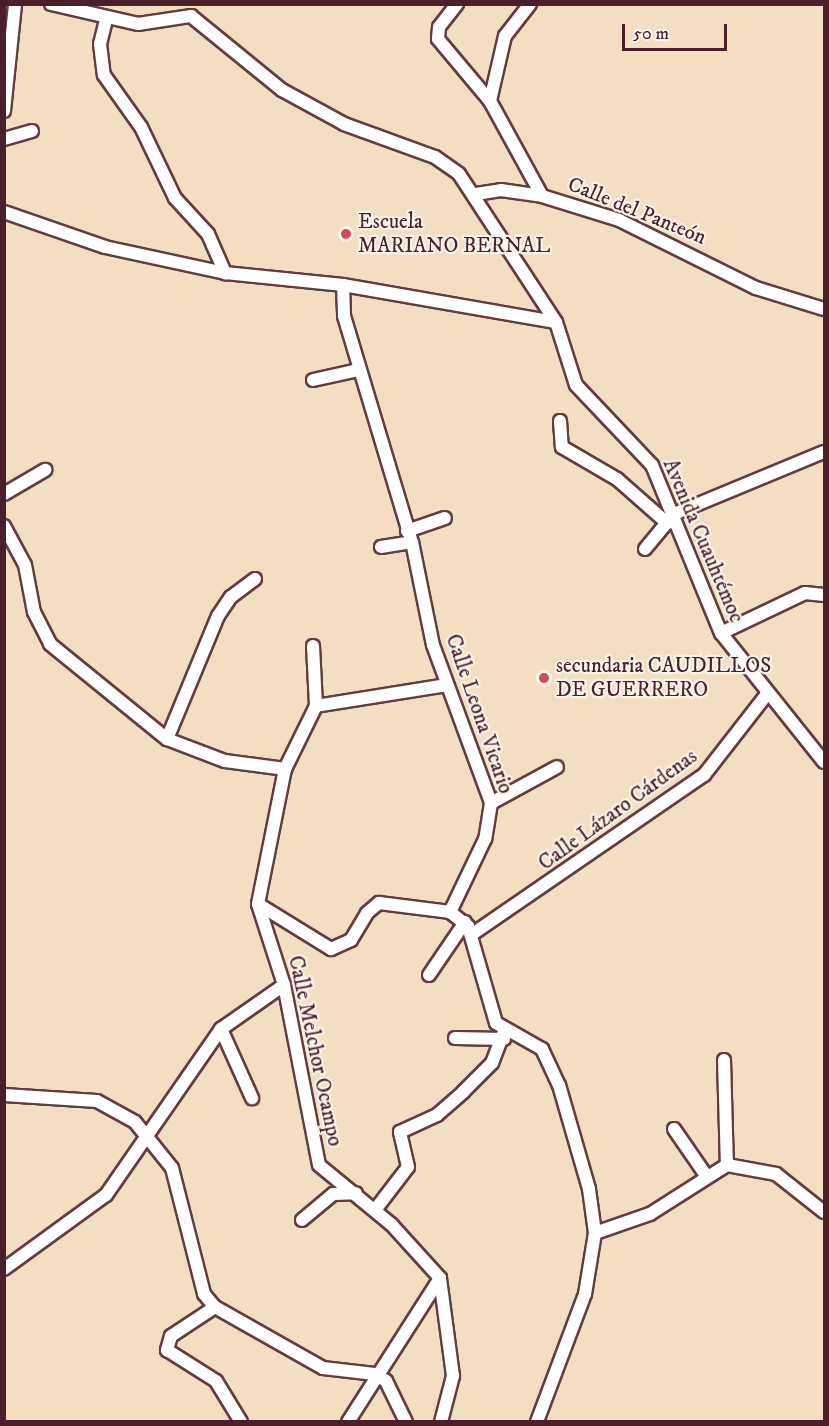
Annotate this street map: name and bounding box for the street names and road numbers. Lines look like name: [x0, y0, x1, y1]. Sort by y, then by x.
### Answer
street label: Calle del Panteón: [564, 172, 710, 250]
street label: Avenida Cuauhtémoc: [657, 455, 749, 627]
street label: Calle Leona Vicario: [440, 631, 518, 797]
street label: Calle Lázaro Cárdenas: [534, 744, 702, 876]
street label: Calle Melchor Ocampo: [282, 953, 348, 1149]

